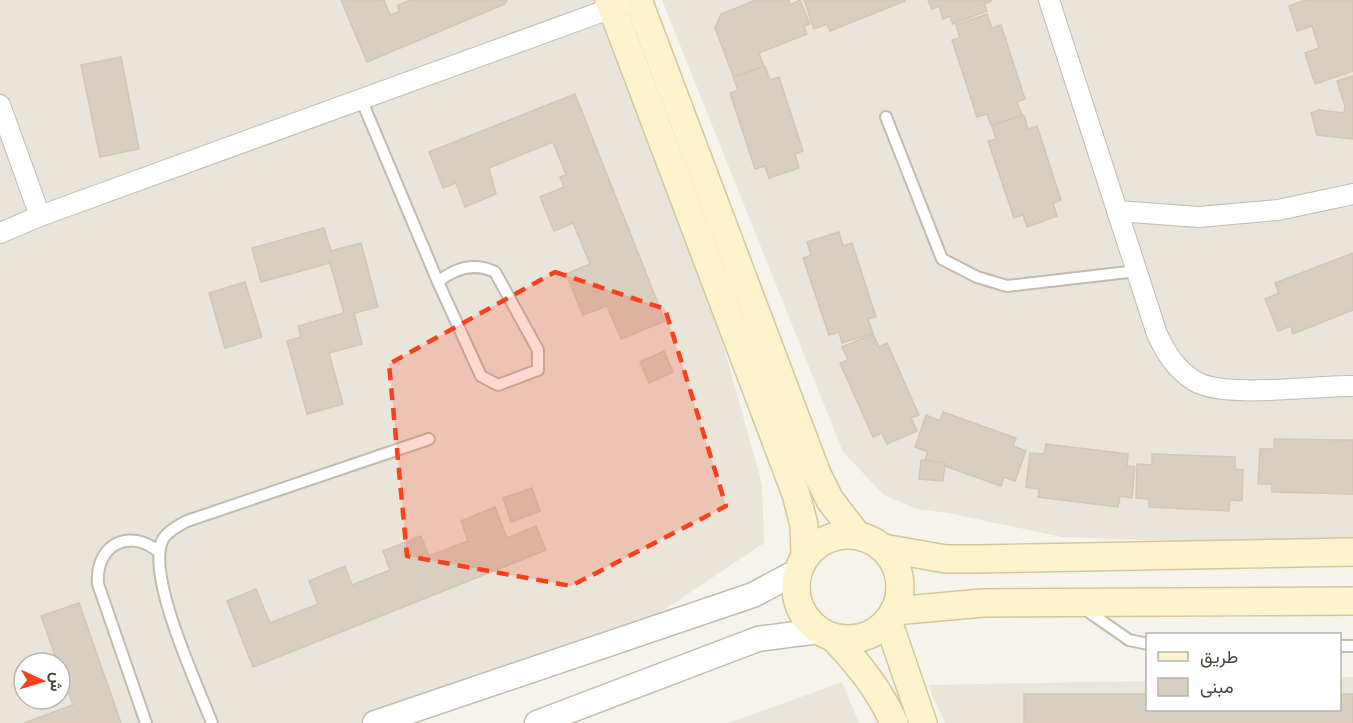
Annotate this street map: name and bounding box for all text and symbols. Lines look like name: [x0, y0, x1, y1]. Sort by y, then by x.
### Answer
legend: [1146, 633, 1341, 711]
text: طريق: [1200, 646, 1238, 668]
north arrow: [12, 651, 72, 711]
text: ش: [46, 672, 67, 692]
text: مبنى: [1200, 676, 1234, 698]

